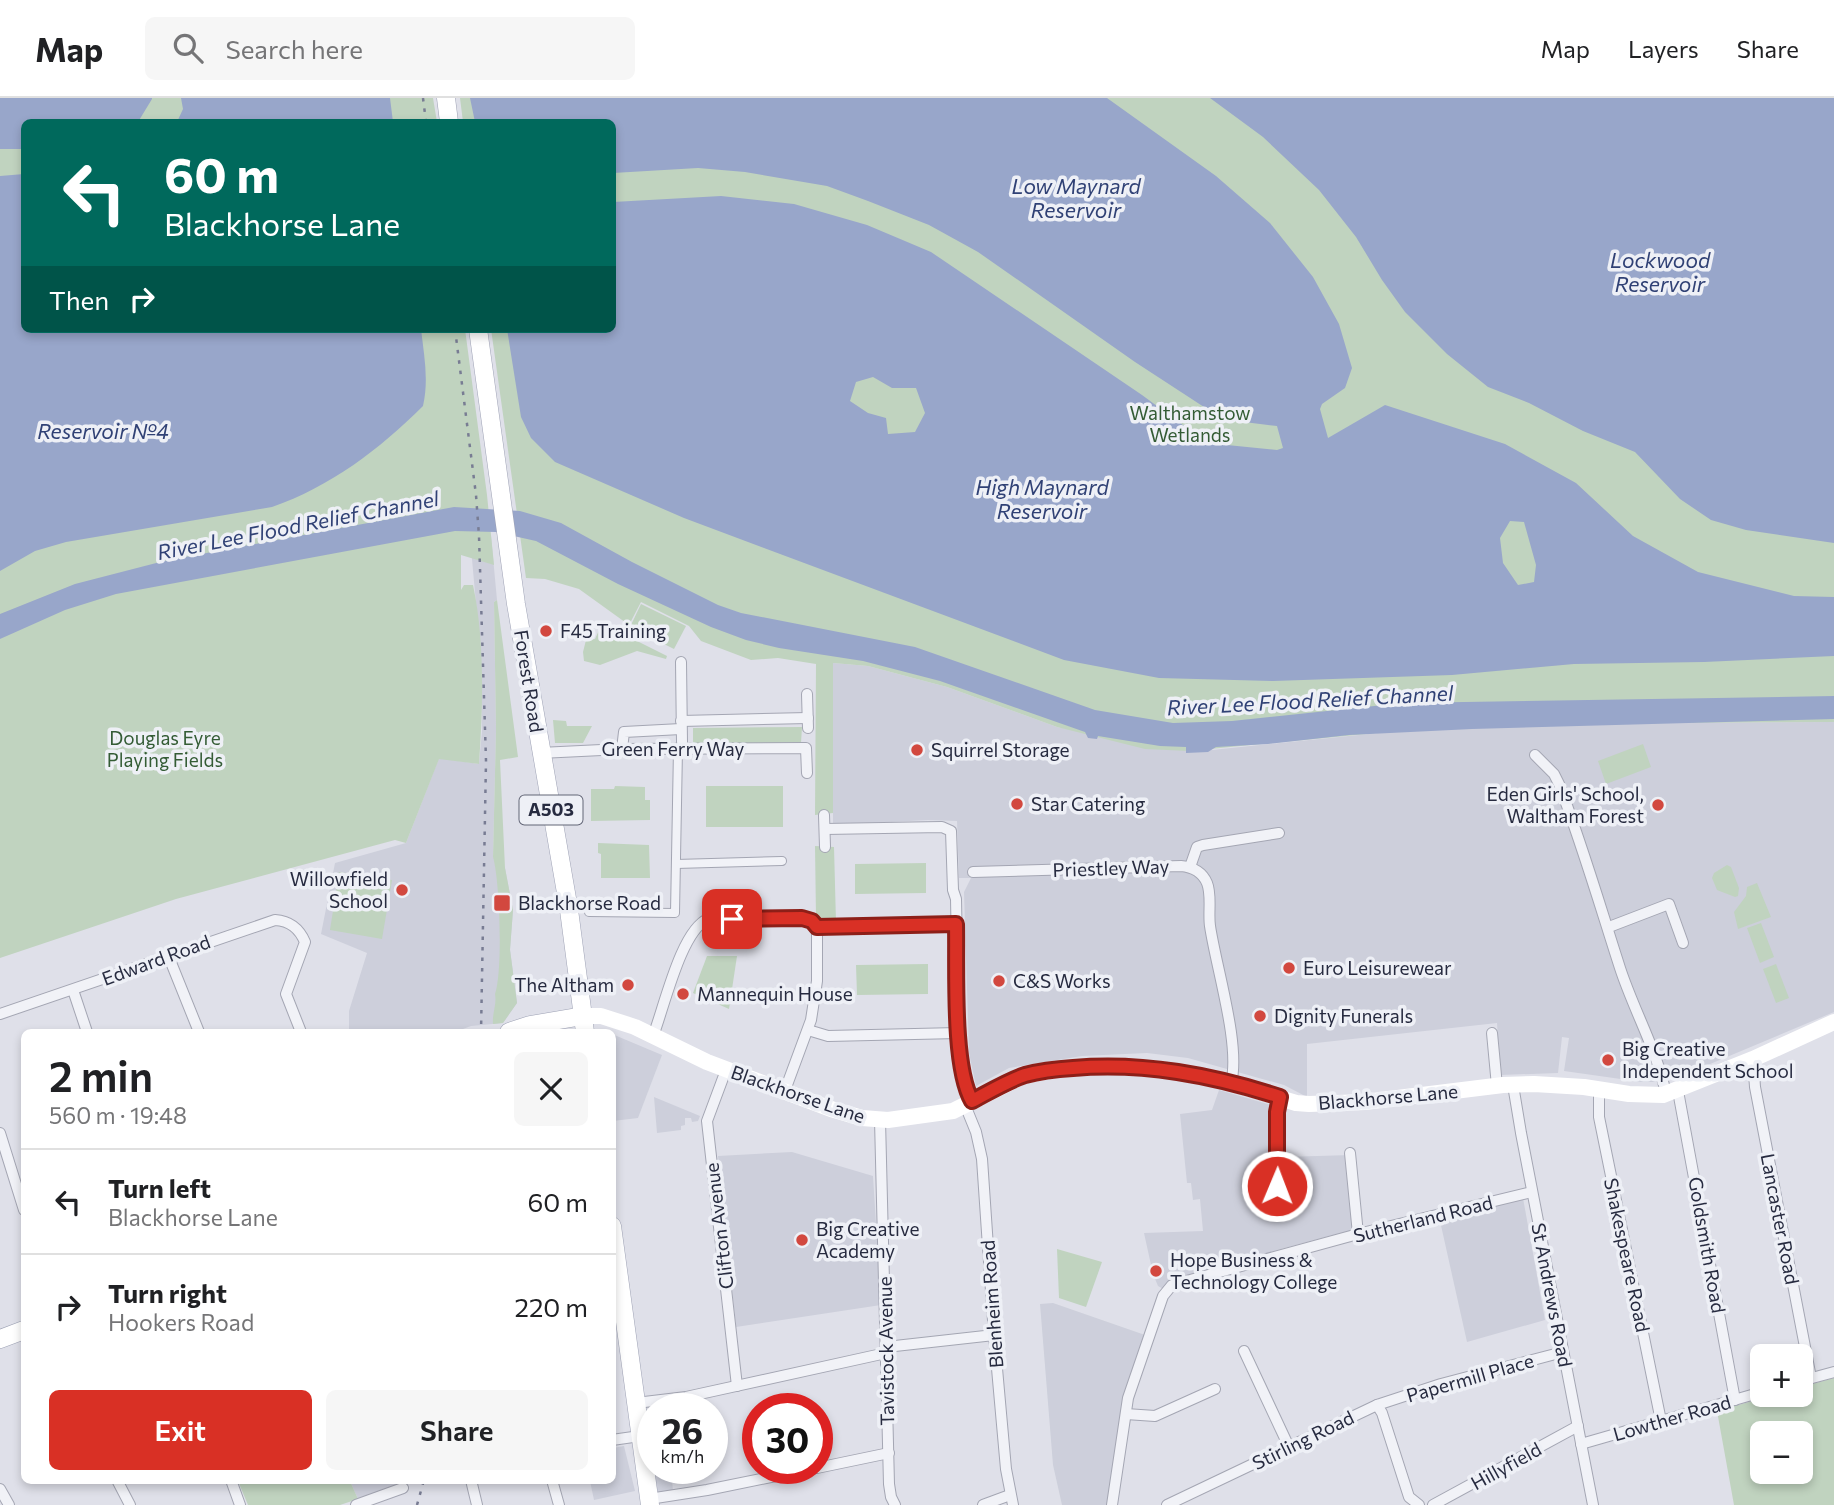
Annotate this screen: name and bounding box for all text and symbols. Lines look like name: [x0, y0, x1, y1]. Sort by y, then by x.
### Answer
search box: [145, 17, 635, 80]
text: Map: [35, 28, 103, 69]
icon: search: [169, 29, 207, 67]
text: Search here: [225, 33, 363, 64]
text: Map: [1541, 34, 1590, 63]
text: Layers: [1628, 34, 1699, 63]
text: Share: [1737, 34, 1799, 63]
text: 60 m: [164, 143, 279, 203]
icon: left: [49, 147, 140, 238]
water label: Low Maynard Reservoir: [1011, 173, 1141, 222]
text: Blackhorse Lane: [164, 203, 400, 243]
water label: Lockwood Reservoir: [1610, 247, 1711, 296]
icon: right: [123, 280, 161, 318]
text: Then: [49, 284, 109, 315]
park label: Walthamstow Wetlands: [1130, 401, 1250, 446]
water label: Reservoir №4: [37, 418, 169, 443]
water label: High Maynard Reservoir: [975, 474, 1109, 523]
water label: River Lee Flood Relief Channel: [155, 485, 441, 564]
place label: F45 Training: [560, 619, 666, 642]
marker: F45 Training: [538, 623, 554, 639]
street label: Forest Road: [510, 628, 549, 734]
water label: River Lee Flood Relief Channel: [1166, 679, 1454, 719]
park label: Douglas Eyre Playing Fields: [107, 726, 223, 771]
street label: Green Ferry Way: [602, 737, 745, 760]
place label: Squirrel Storage: [931, 738, 1070, 761]
marker: Squirrel Storage: [909, 742, 925, 758]
place label: Eden Girls' School, Waltham Forest: [1487, 782, 1644, 827]
place label: Star Catering: [1031, 792, 1145, 815]
road number: A503: [520, 796, 582, 824]
marker: Star Catering: [1009, 796, 1025, 812]
marker: Eden Girls' School, Waltham Forest: [1650, 797, 1666, 813]
street label: Priestley Way: [1052, 854, 1170, 881]
place label: Willowfield School: [290, 867, 388, 912]
marker: Willowfield School: [394, 882, 410, 898]
pin: [702, 889, 762, 949]
place label: Blackhorse Road: [518, 891, 661, 914]
marker: Blackhorse Road: [492, 893, 512, 913]
icon: arrive: [713, 900, 751, 938]
street label: Edward Road: [99, 929, 213, 990]
place label: Euro Leisurewear: [1303, 956, 1452, 979]
marker: Euro Leisurewear: [1281, 960, 1297, 976]
place label: C&S Works: [1013, 969, 1111, 992]
place label: The Altham: [514, 973, 614, 996]
marker: C&S Works: [991, 973, 1007, 989]
marker: The Altham: [620, 977, 636, 993]
place label: Mannequin House: [697, 982, 853, 1005]
marker: Mannequin House: [675, 986, 691, 1002]
place label: Dignity Funerals: [1274, 1004, 1413, 1027]
marker: Dignity Funerals: [1252, 1008, 1268, 1024]
place label: Big Creative Independent School: [1622, 1037, 1794, 1082]
text: 2 min: [49, 1049, 153, 1101]
button: close: [514, 1052, 588, 1126]
marker: Big Creative Independent School: [1600, 1052, 1616, 1068]
street label: Blackhorse Lane: [728, 1060, 868, 1127]
street label: Blackhorse Lane: [1317, 1079, 1459, 1114]
text: 560 m · 19:48: [49, 1101, 187, 1129]
position arrow: [1240, 1149, 1314, 1223]
street label: Lancaster Road: [1757, 1151, 1804, 1286]
street label: Clifton Avenue: [699, 1162, 738, 1291]
text: Turn left: [108, 1172, 211, 1203]
street label: Goldsmith Road: [1684, 1175, 1731, 1315]
street label: Shakespeare Road: [1600, 1176, 1655, 1334]
icon: left: [49, 1183, 87, 1221]
text: 60 m: [528, 1186, 588, 1217]
street label: Sutherland Road: [1351, 1190, 1495, 1247]
text: Blackhorse Lane: [108, 1203, 278, 1231]
place label: Big Creative Academy: [816, 1217, 919, 1262]
street label: St Andrews Road: [1527, 1221, 1578, 1369]
marker: Big Creative Academy: [794, 1232, 810, 1248]
street label: Blenheim Road: [976, 1239, 1007, 1369]
place label: Hope Business & Technology College: [1170, 1248, 1337, 1293]
marker: Hope Business & Technology College: [1148, 1263, 1164, 1279]
street label: Tavistock Avenue: [873, 1276, 898, 1426]
text: Turn right: [108, 1277, 227, 1308]
icon: right: [49, 1288, 87, 1326]
text: 220 m: [515, 1291, 588, 1322]
text: Hookers Road: [108, 1308, 254, 1336]
map controls: [1750, 1344, 1813, 1484]
button: +: [1750, 1344, 1813, 1407]
street label: Papermill Place: [1403, 1348, 1536, 1407]
button: Exit: [49, 1390, 312, 1470]
button: Share: [326, 1390, 588, 1470]
street label: Lowther Road: [1610, 1390, 1733, 1445]
speed limit sign: 30: [742, 1393, 833, 1484]
street label: Stirling Road: [1248, 1405, 1357, 1474]
text: 26: [662, 1408, 703, 1451]
button: −: [1750, 1421, 1813, 1484]
street label: Hillyfield: [1467, 1437, 1545, 1494]
text: km/h: [661, 1445, 704, 1467]

